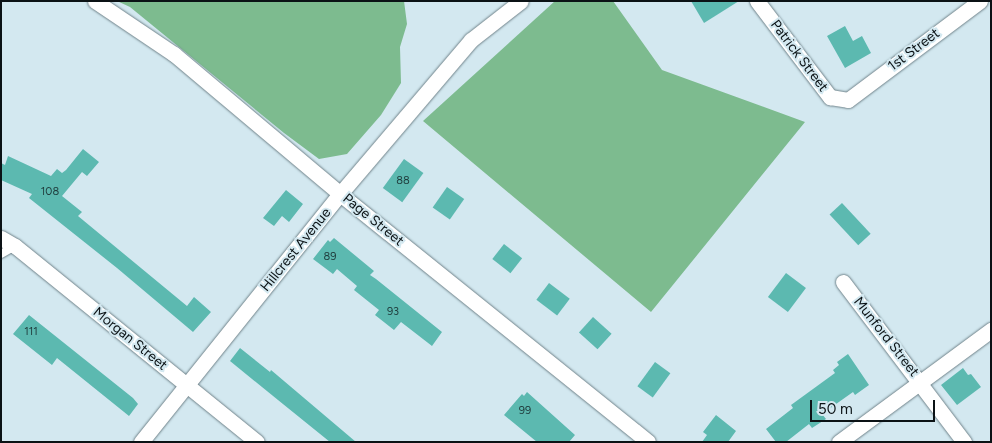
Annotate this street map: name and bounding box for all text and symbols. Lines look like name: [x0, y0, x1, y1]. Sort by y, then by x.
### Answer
street label: Patrick Street: [767, 17, 831, 95]
street label: 1st Street: [885, 25, 943, 75]
house number: 88: [396, 174, 410, 188]
house number: 108: [41, 185, 59, 199]
street label: Page Street: [339, 190, 407, 250]
street label: Hillcrest Avenue: [257, 205, 335, 295]
house number: 89: [324, 250, 336, 264]
street label: Munford Street: [850, 294, 922, 380]
street label: Morgan Street: [90, 304, 170, 374]
house number: 93: [387, 305, 399, 319]
house number: 111: [24, 325, 38, 339]
scale bar: [812, 390, 937, 422]
text: 50 m: [818, 400, 853, 418]
house number: 99: [519, 404, 531, 418]

